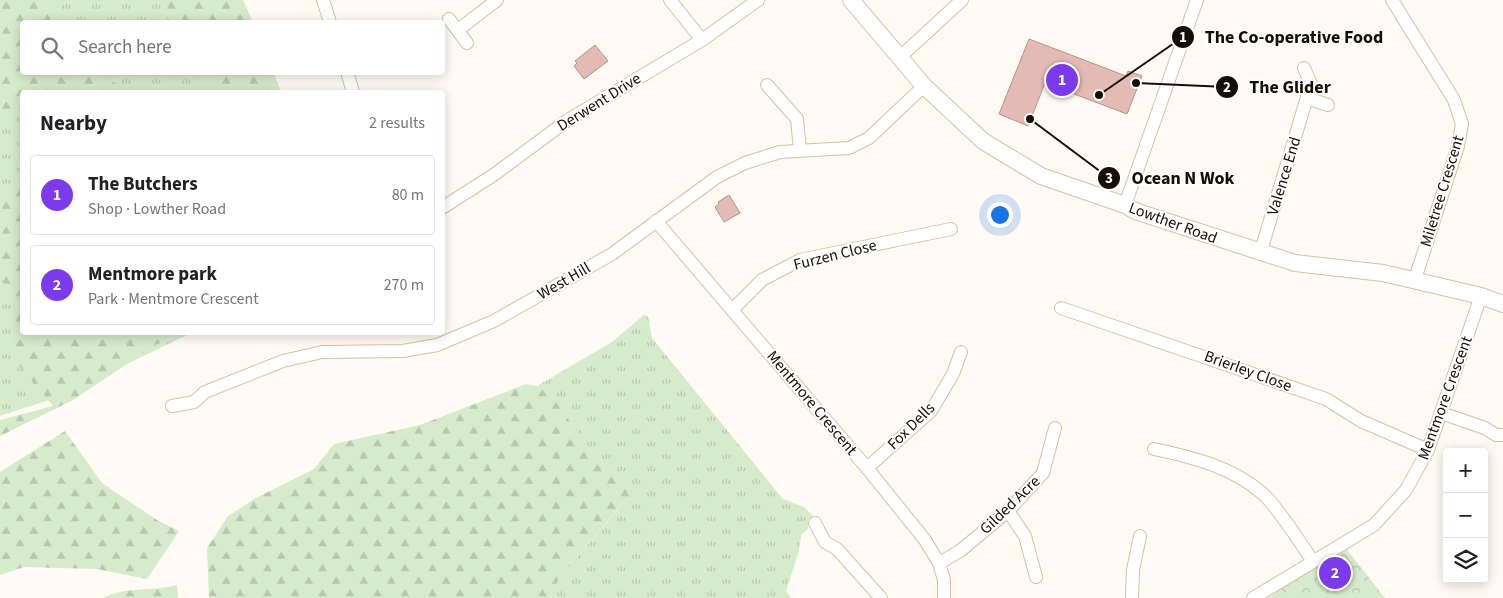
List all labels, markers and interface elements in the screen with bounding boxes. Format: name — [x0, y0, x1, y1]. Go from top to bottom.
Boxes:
search box — [20, 20, 445, 75]
callout: The Co-operative Food — [1170, 20, 1394, 53]
text: The Co-operative Food — [1205, 25, 1383, 50]
text: 1 — [1179, 27, 1187, 48]
icon: search — [38, 34, 66, 62]
text: Search here — [78, 34, 172, 61]
pin: 1 — [1046, 61, 1078, 99]
street label: Derwent Drive — [553, 67, 645, 137]
callout: The Glider — [1214, 71, 1341, 104]
text: The Glider — [1249, 75, 1332, 100]
text: 2 — [1223, 77, 1231, 98]
text: Nearby — [40, 108, 107, 138]
text: 2 results — [369, 112, 425, 134]
street label: Miletree Crescent — [1415, 132, 1470, 249]
street label: Valence End — [1262, 134, 1306, 218]
callout: Ocean N Wok — [1097, 162, 1244, 195]
text: Ocean N Wok — [1132, 166, 1235, 191]
text: 3 — [1105, 168, 1113, 189]
text: The Butchers — [88, 171, 198, 198]
text: 1 — [53, 184, 61, 206]
text: 80 m — [392, 184, 424, 206]
street label: Lowther Road — [1126, 197, 1220, 249]
text: Shop · Lowther Road — [88, 198, 226, 220]
your location — [987, 202, 1013, 228]
street label: Furzen Close — [791, 234, 879, 276]
street label: West Hill — [533, 257, 595, 305]
text: Mentmore park — [88, 261, 217, 288]
text: 2 — [53, 274, 61, 296]
text: 270 m — [384, 274, 424, 296]
text: Park · Mentmore Crescent — [88, 288, 259, 310]
street label: Mentmore Crescent — [1412, 332, 1478, 463]
street label: Brierley Close — [1201, 345, 1295, 397]
street label: Mentmore Crescent — [762, 346, 863, 460]
street label: Fox Dells — [882, 397, 940, 455]
map controls — [1443, 448, 1488, 583]
button: + — [1443, 448, 1488, 493]
street label: Gilded Acre — [975, 471, 1045, 539]
button: − — [1443, 493, 1488, 538]
button: layers — [1443, 538, 1488, 583]
pin: 2 — [1319, 554, 1351, 592]

